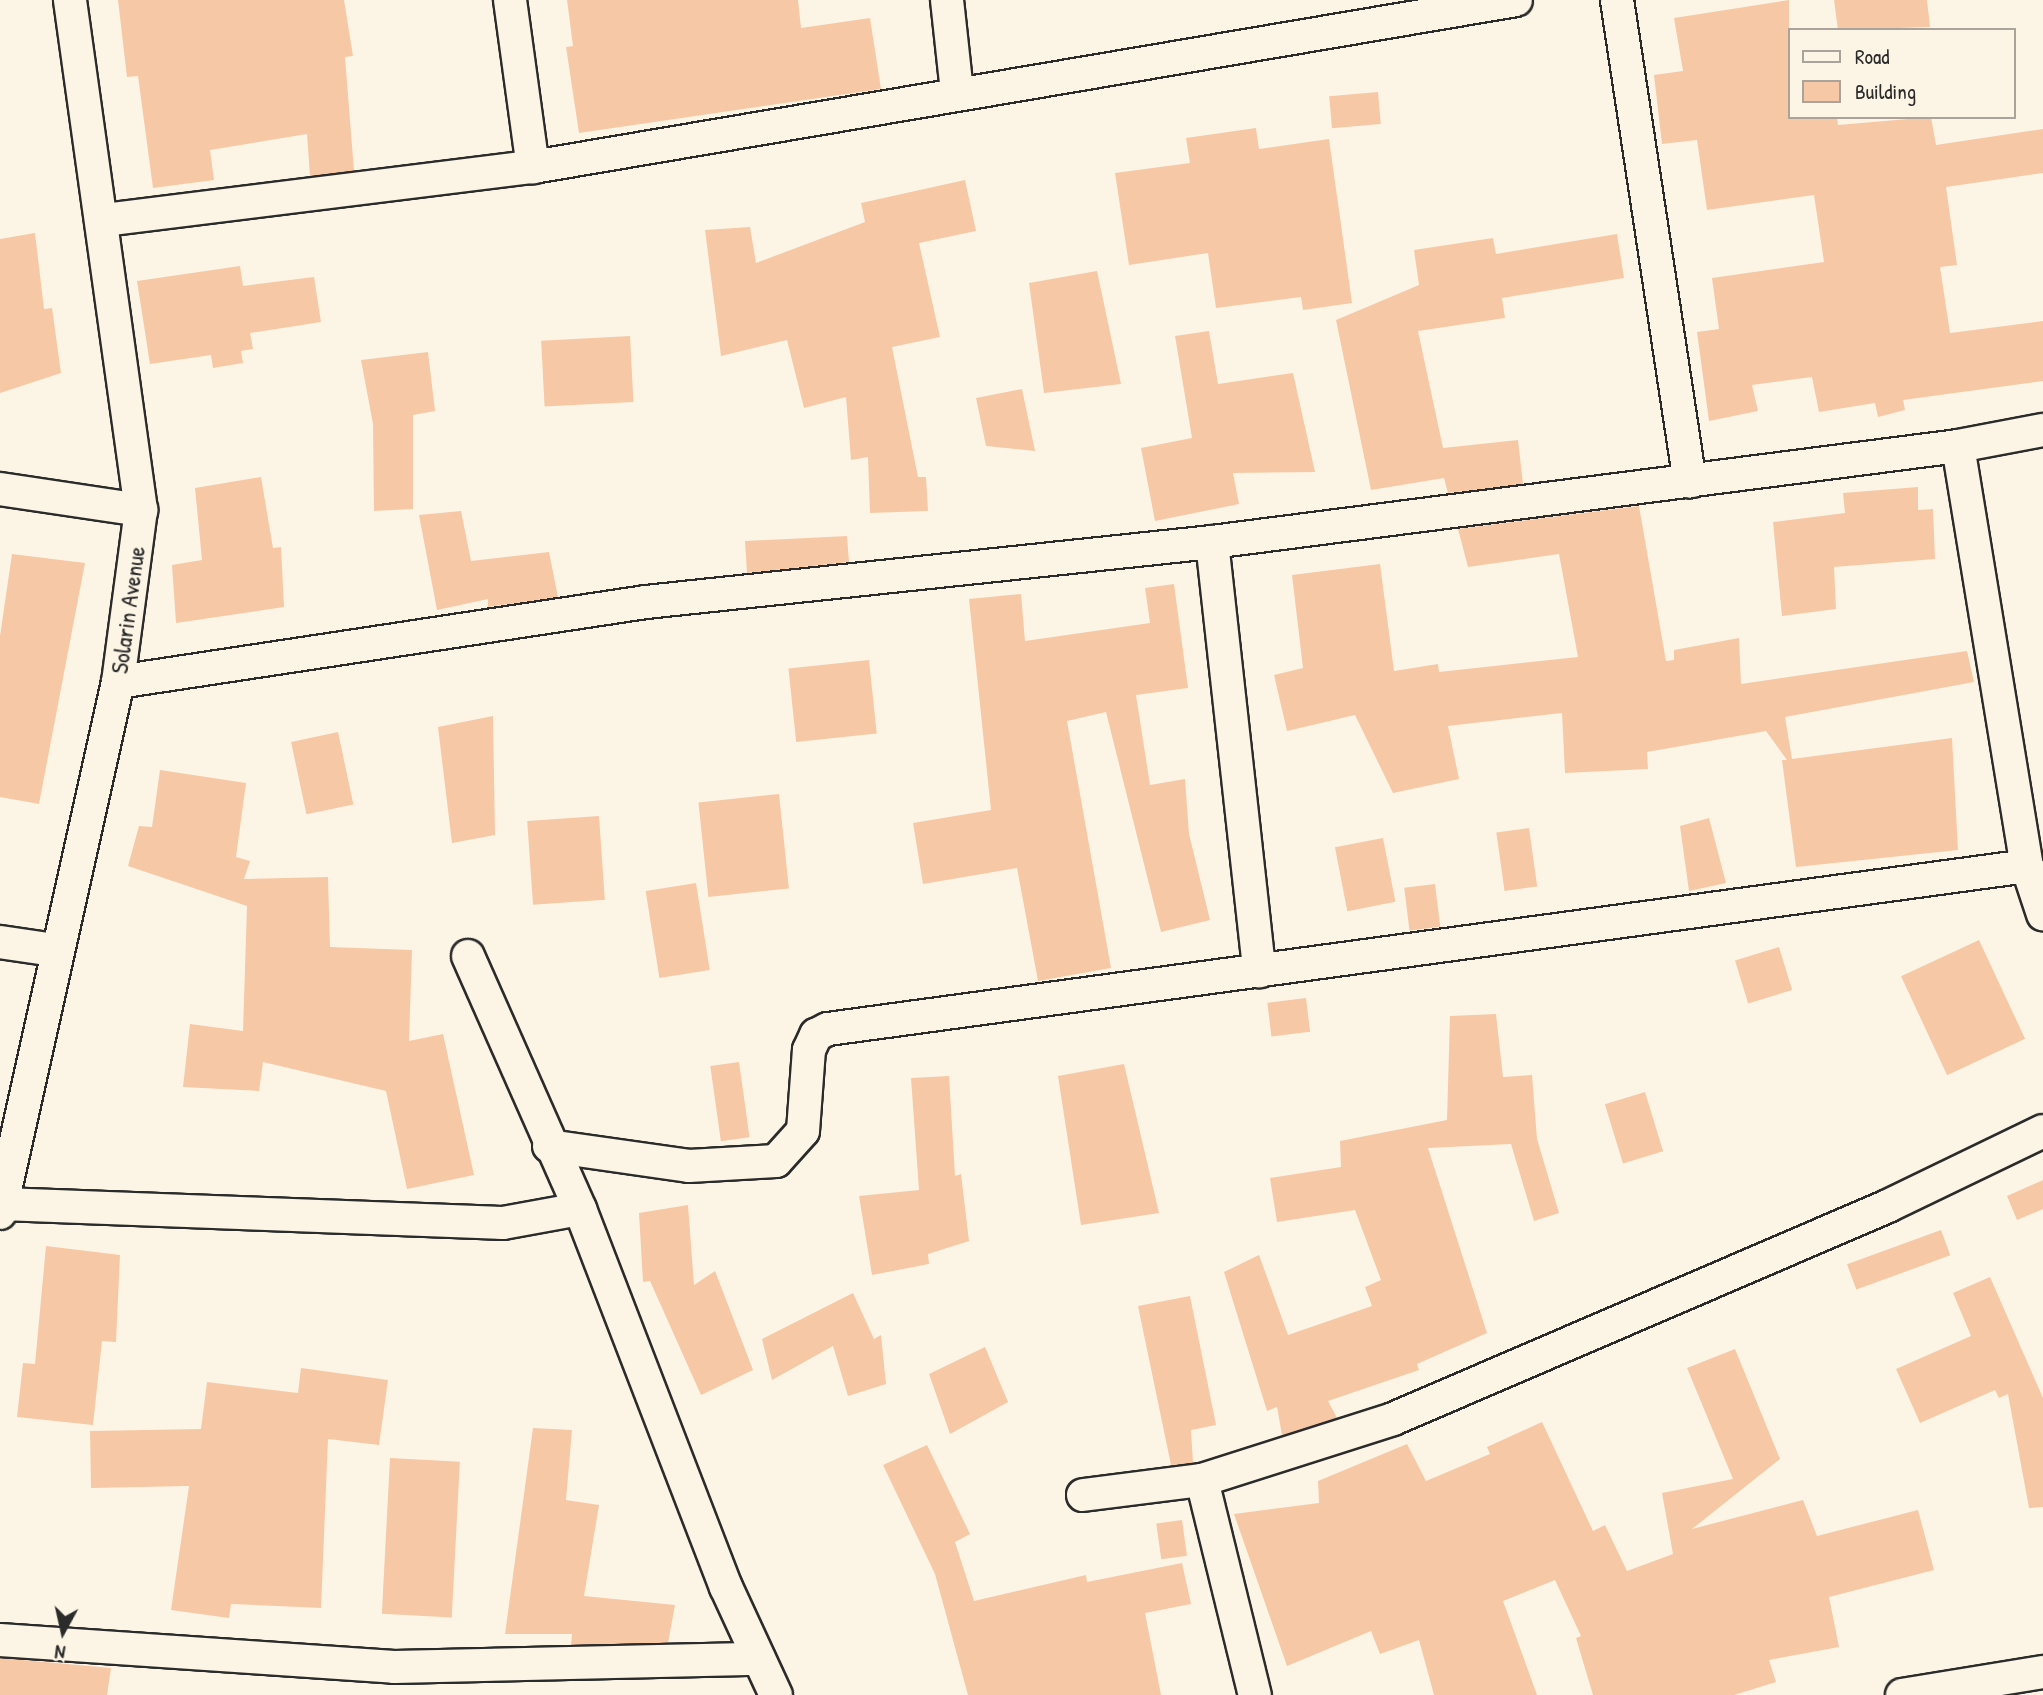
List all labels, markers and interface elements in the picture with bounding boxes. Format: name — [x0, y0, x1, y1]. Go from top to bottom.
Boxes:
legend — [1787, 28, 2015, 119]
text: Road — [1855, 42, 1889, 71]
text: Building — [1855, 77, 1916, 106]
street label: Solarin Avenue — [105, 544, 151, 676]
north arrow — [28, 1597, 98, 1667]
text: N — [53, 1639, 67, 1666]

